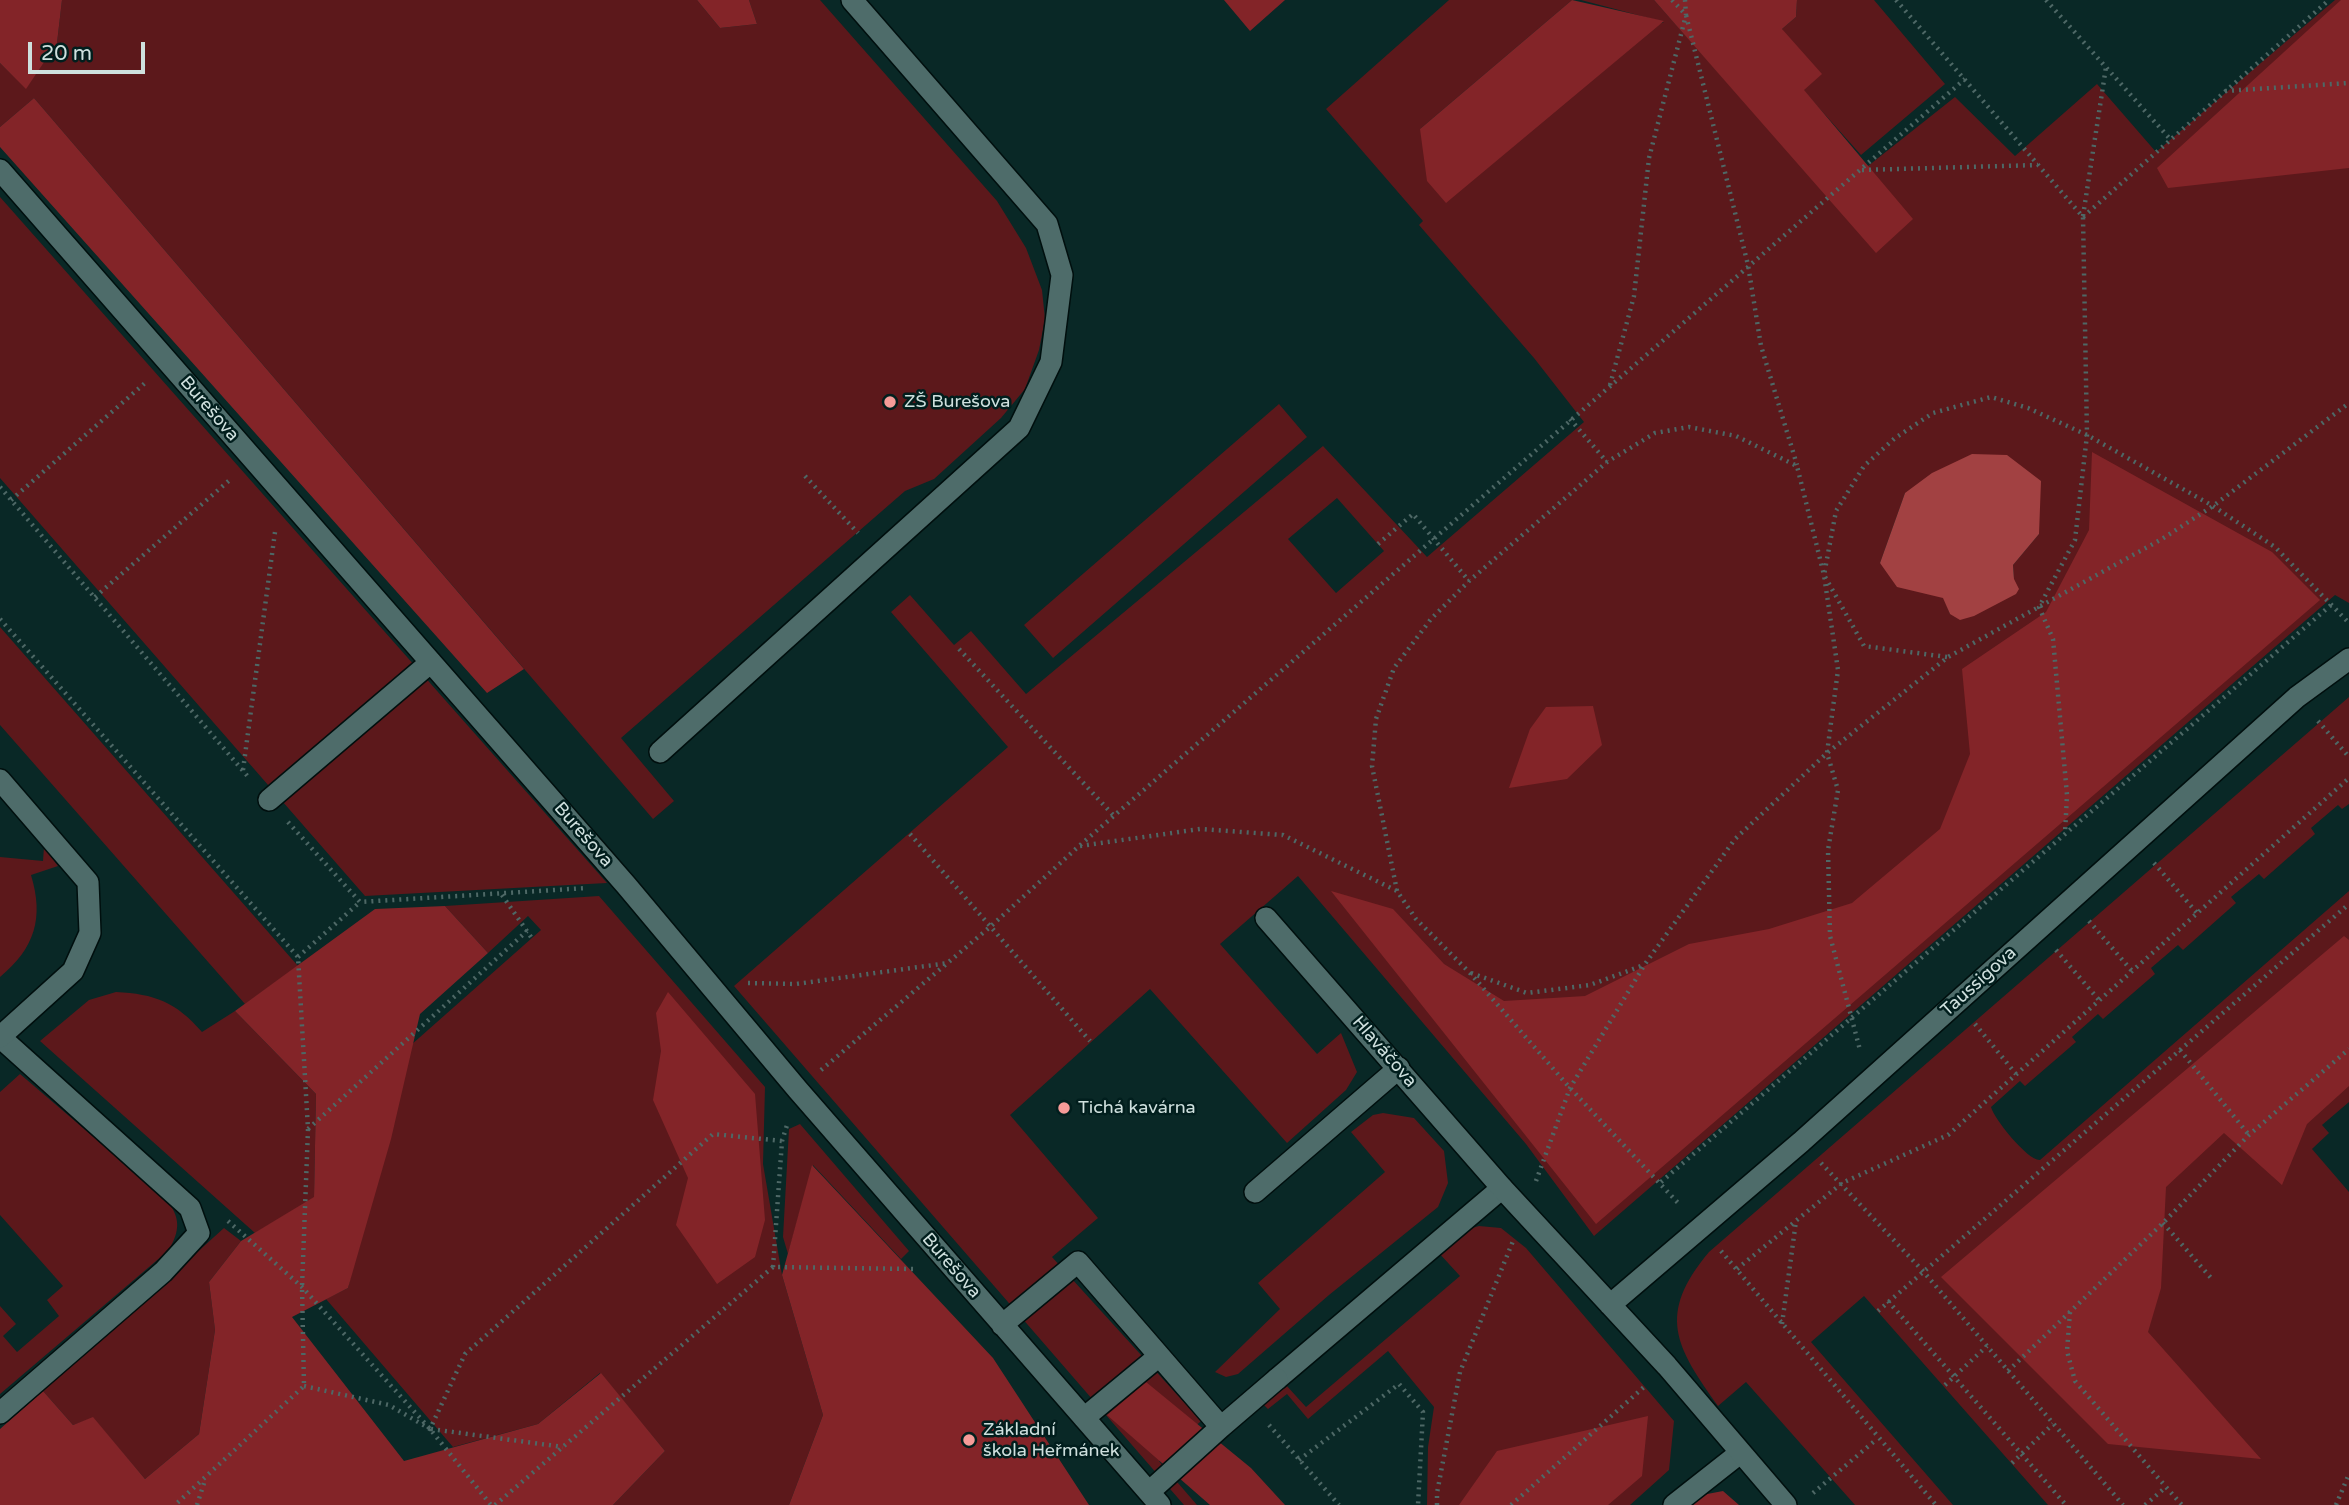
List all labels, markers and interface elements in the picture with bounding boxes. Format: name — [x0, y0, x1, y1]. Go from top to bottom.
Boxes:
scale bar — [32, 28, 149, 72]
text: 20 m — [41, 41, 92, 66]
street label: Burešova — [175, 372, 243, 446]
place label: ZŠ Burešova — [904, 391, 1010, 413]
marker: ZŠ Burešova — [882, 394, 898, 410]
street label: Burešova — [549, 798, 617, 872]
street label: Taussigova — [1937, 943, 2021, 1021]
street label: Hlaváčova — [1347, 1012, 1421, 1092]
place label: Tichá kavárna — [1078, 1097, 1196, 1119]
marker: Tichá kavárna — [1056, 1100, 1072, 1116]
street label: Burešova — [917, 1229, 985, 1303]
place label: Základní škola Heřmánek — [983, 1419, 1120, 1462]
marker: Základní škola Heřmánek — [961, 1432, 977, 1448]

